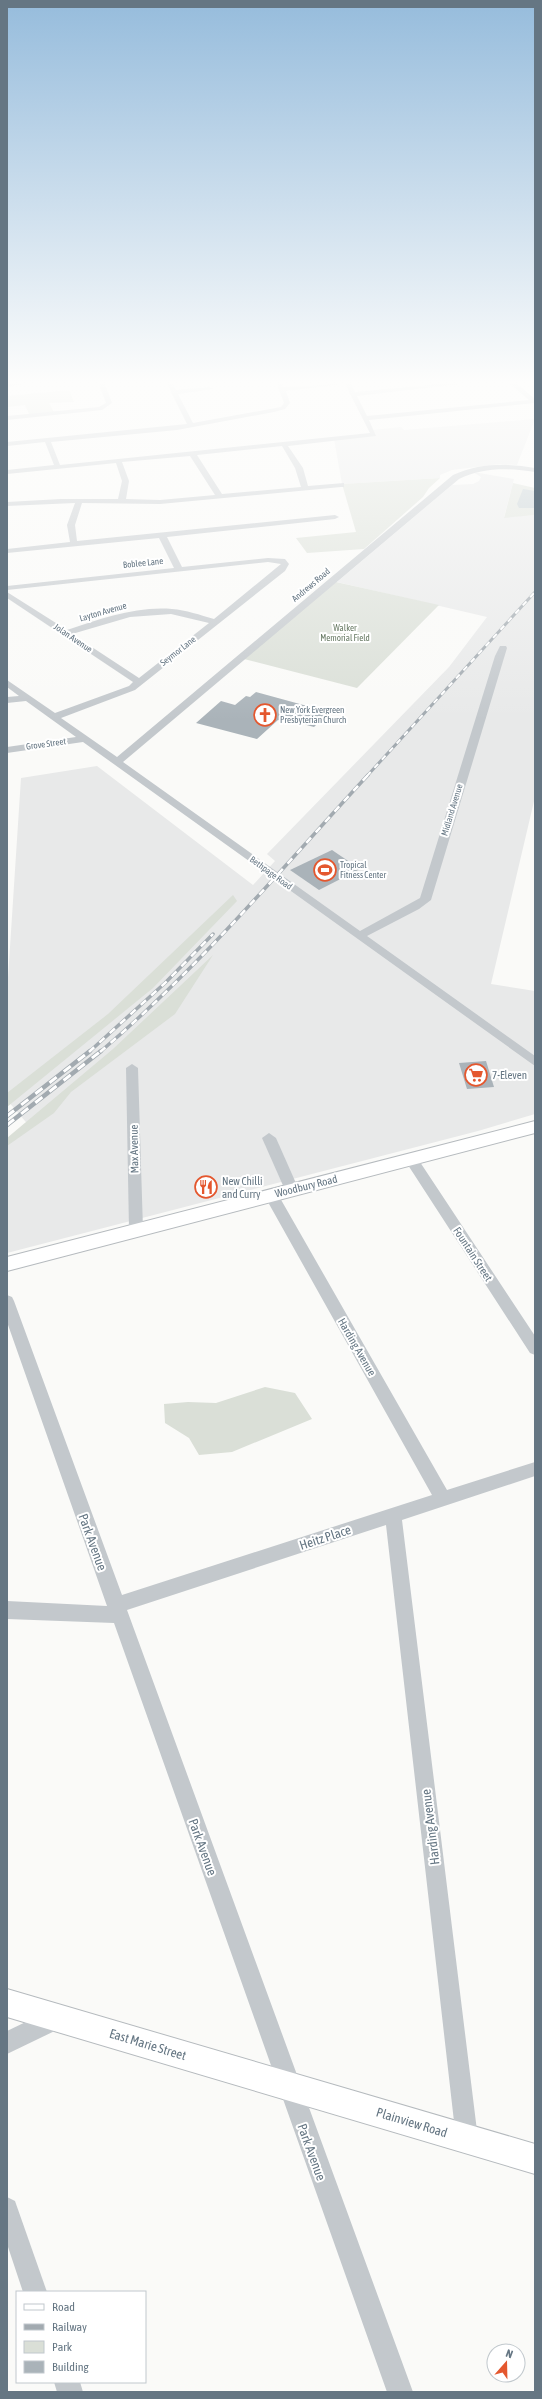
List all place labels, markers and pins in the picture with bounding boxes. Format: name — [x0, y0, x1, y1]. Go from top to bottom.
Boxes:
church icon: New York Evergreen Presbyterian Church — [252, 702, 278, 728]
place label: New York Evergreen Presbyterian Church — [280, 705, 346, 725]
sports icon: Tropical Fitness Center — [312, 857, 338, 883]
place label: Tropical Fitness Center — [340, 860, 386, 880]
supermarket icon: 7-Eleven — [463, 1062, 489, 1088]
place label: 7-Eleven — [492, 1069, 527, 1081]
restaurant icon: New Chilli and Curry — [193, 1174, 219, 1200]
place label: New Chilli and Curry — [222, 1175, 263, 1200]

